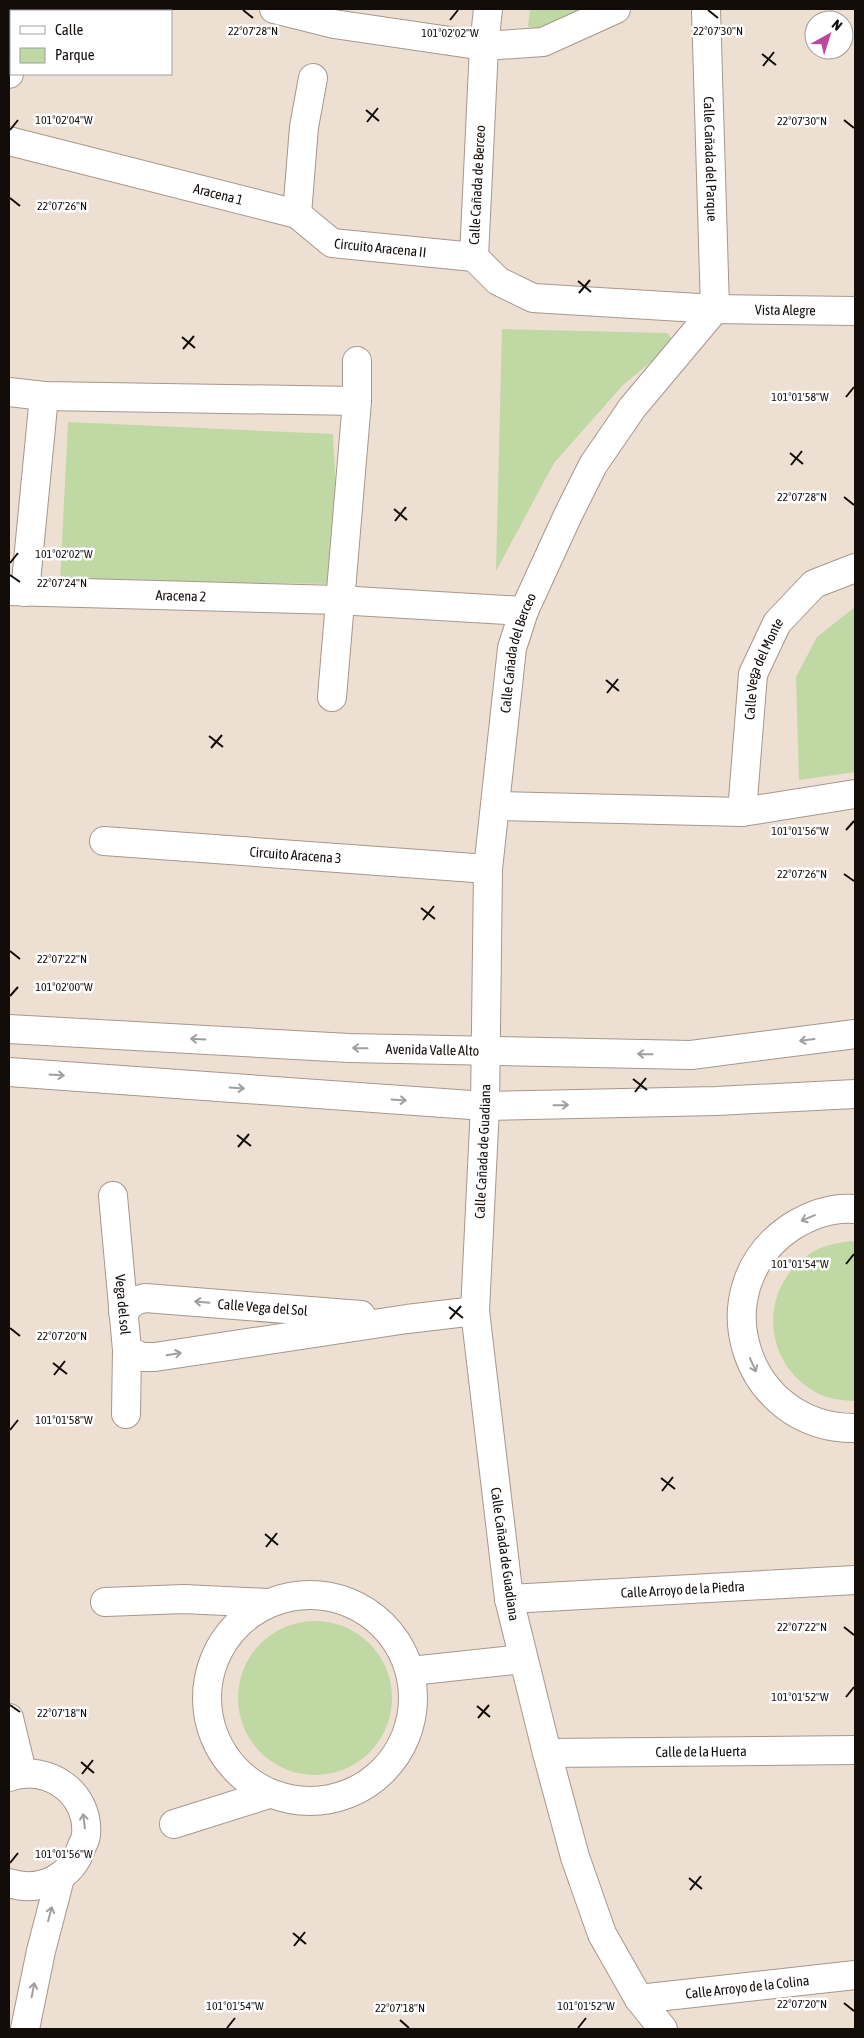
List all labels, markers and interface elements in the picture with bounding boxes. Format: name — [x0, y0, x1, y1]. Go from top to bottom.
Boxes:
legend — [10, 10, 172, 75]
north arrow — [804, 10, 854, 60]
text: N — [829, 16, 845, 34]
text: Calle — [55, 21, 84, 38]
text: 22°07'28"N — [228, 24, 278, 38]
text: 22°07'30"N — [693, 24, 743, 38]
text: 101°02'02"W — [421, 26, 479, 40]
text: Parque — [55, 46, 95, 63]
street label: Calle Cañada del Parque — [701, 96, 720, 222]
text: 101°02'04"W — [35, 113, 93, 127]
text: 22°07'30"N — [777, 114, 827, 128]
street label: Calle Cañada de Berceo — [466, 125, 488, 245]
street label: Aracena 1 — [192, 180, 245, 208]
text: 22°07'26"N — [37, 199, 87, 213]
street label: Circuito Aracena II — [333, 235, 427, 260]
street label: Vista Alegre — [755, 302, 816, 318]
text: 101°01'58"W — [771, 390, 829, 404]
text: 22°07'28"N — [777, 490, 827, 504]
text: 101°02'02"W — [35, 547, 93, 561]
text: 22°07'24"N — [37, 576, 87, 590]
street label: Aracena 2 — [155, 587, 206, 604]
street label: Calle Cañada del Berceo — [497, 590, 539, 714]
street label: Calle Vega del Monte — [741, 614, 786, 720]
text: 101°01'56"W — [771, 824, 829, 838]
street label: Circuito Aracena 3 — [249, 844, 342, 866]
text: 22°07'26"N — [777, 867, 827, 881]
text: 22°07'22"N — [37, 952, 87, 966]
text: 101°02'00"W — [35, 980, 93, 994]
one-way arrow — [190, 1035, 206, 1044]
one-way arrow — [799, 1035, 815, 1045]
street label: Avenida Valle Alto — [385, 1041, 479, 1059]
one-way arrow — [353, 1043, 369, 1053]
one-way arrow — [638, 1049, 654, 1058]
one-way arrow — [49, 1070, 65, 1080]
one-way arrow — [229, 1083, 245, 1093]
street label: Calle Cañada de Guadiana — [472, 1084, 493, 1219]
one-way arrow — [391, 1095, 407, 1105]
one-way arrow — [553, 1100, 569, 1109]
one-way arrow — [801, 1214, 816, 1223]
text: 101°01'54"W — [771, 1257, 829, 1271]
street label: Vega del sol — [112, 1274, 134, 1336]
street label: Calle Vega del Sol — [217, 1296, 309, 1319]
one-way arrow — [194, 1298, 210, 1307]
text: 22°07'20"N — [37, 1329, 87, 1343]
one-way arrow — [166, 1349, 182, 1359]
one-way arrow — [749, 1357, 758, 1372]
text: 101°01'58"W — [35, 1413, 93, 1427]
street label: Calle Cañada de Guadiana — [488, 1486, 522, 1622]
street label: Calle Arroyo de la Piedra — [620, 1578, 745, 1601]
text: 22°07'22"N — [777, 1620, 827, 1634]
text: 101°01'52"W — [771, 1690, 829, 1704]
text: 22°07'18"N — [37, 1706, 87, 1720]
street label: Calle de la Huerta — [655, 1743, 747, 1760]
one-way arrow — [79, 1814, 89, 1830]
text: 101°01'56"W — [35, 1847, 93, 1861]
one-way arrow — [46, 1907, 56, 1923]
street label: Calle Arroyo de la Colina — [685, 1972, 810, 2002]
one-way arrow — [29, 1982, 38, 1998]
text: 22°07'20"N — [777, 1997, 827, 2011]
text: 101°01'54"W — [206, 1999, 264, 2013]
text: 101°01'52"W — [557, 1999, 615, 2013]
text: 22°07'18"N — [375, 2001, 425, 2015]

